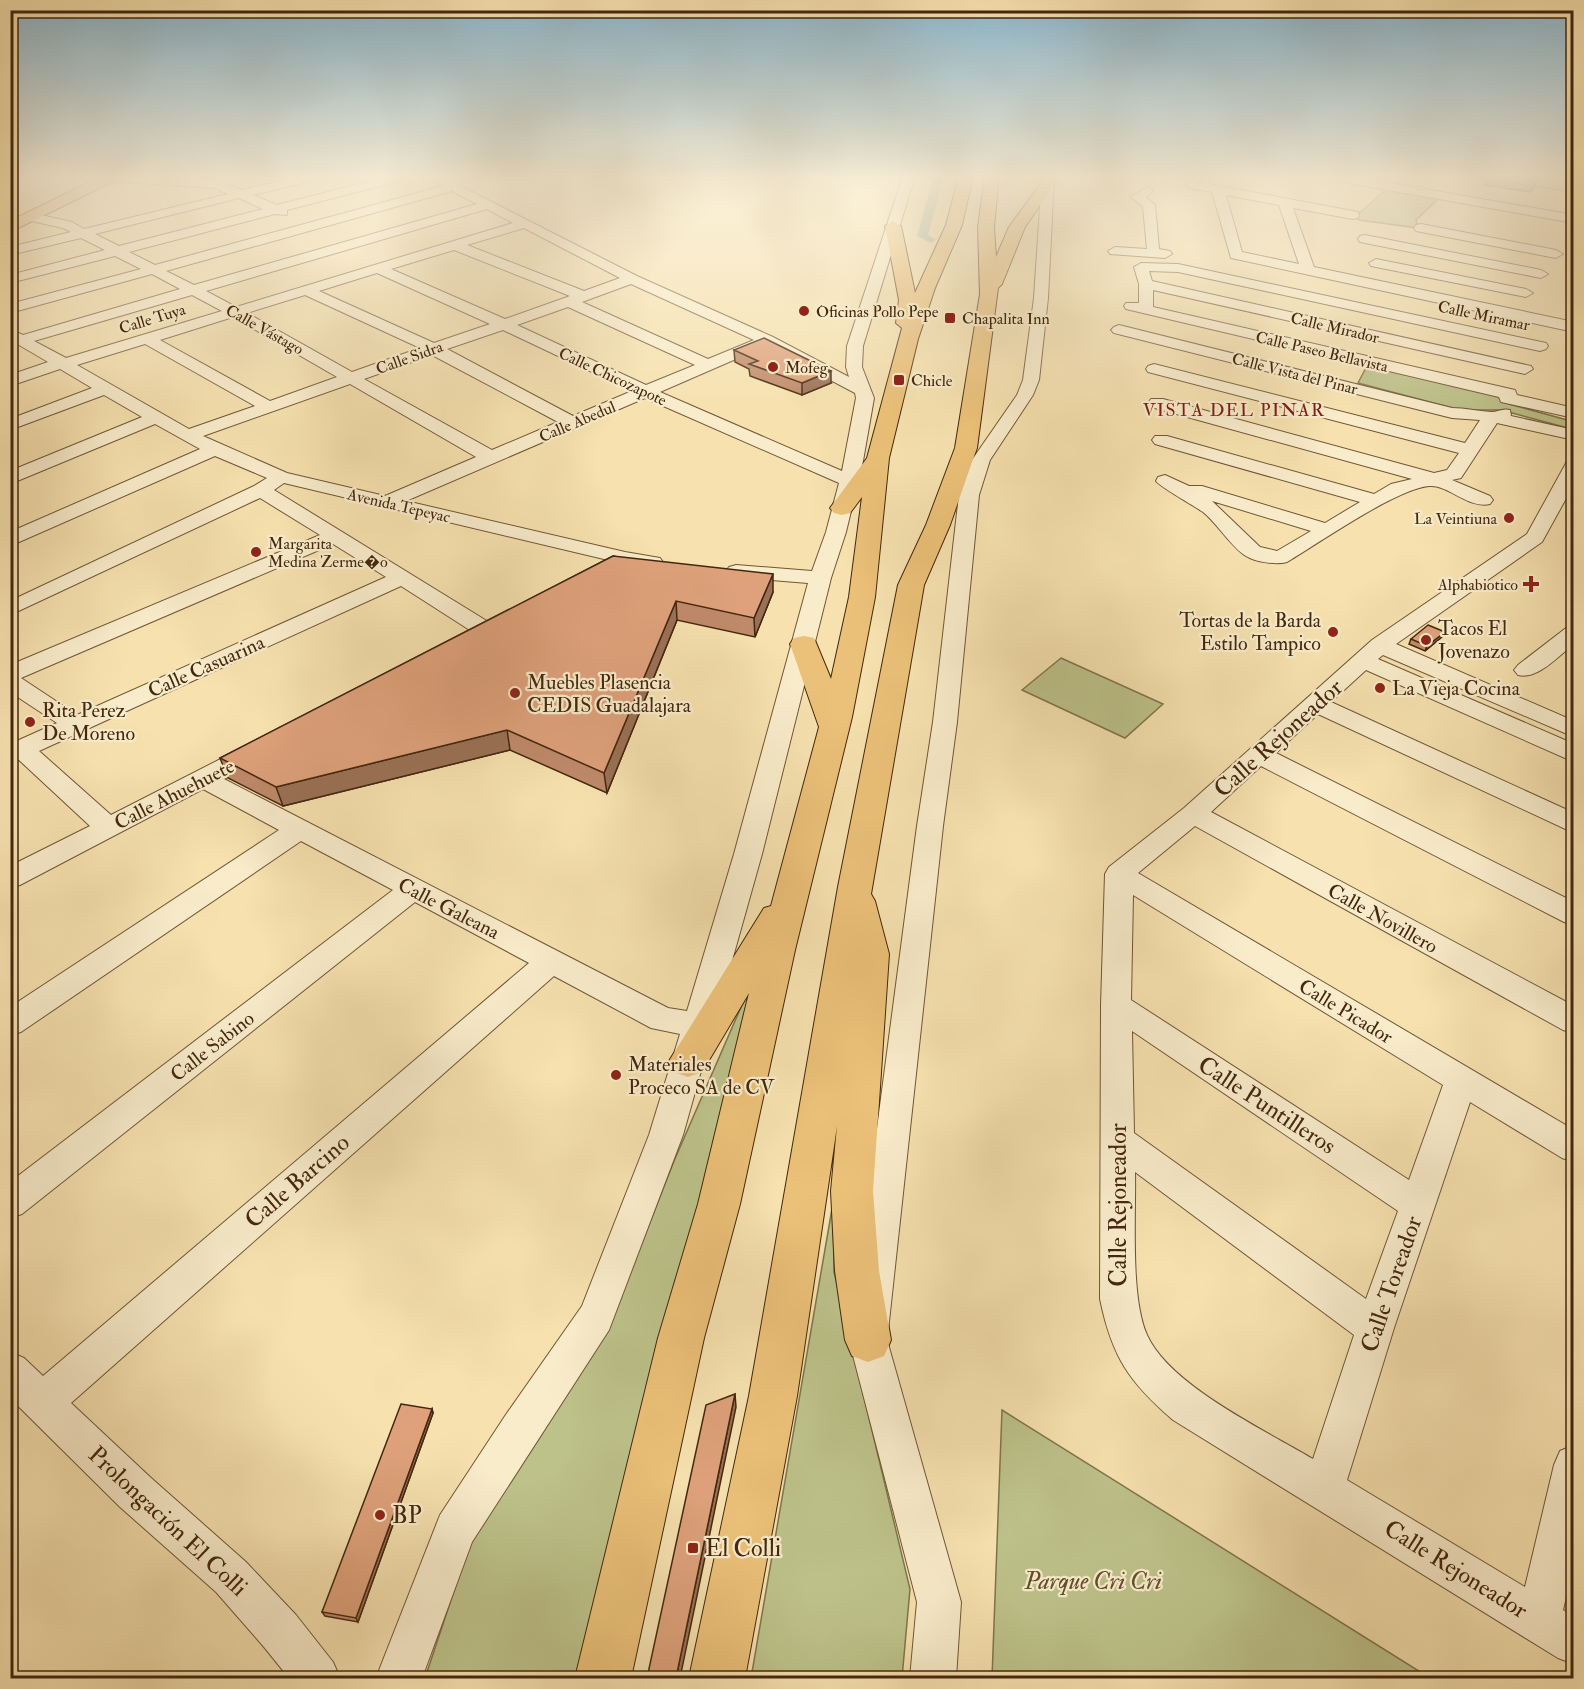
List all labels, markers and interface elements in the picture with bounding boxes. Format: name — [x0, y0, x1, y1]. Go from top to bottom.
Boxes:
street label: Calle Miramar — [1436, 296, 1532, 336]
street label: Calle Tuya — [117, 299, 188, 339]
street label: Calle Vástago — [222, 300, 307, 360]
place label: Oficinas Pollo Pepe — [816, 302, 939, 323]
marker: Oficinas Pollo Pepe — [797, 304, 811, 318]
street label: Calle Mirador — [1289, 308, 1381, 348]
place label: Chapalita Inn — [962, 309, 1050, 330]
marker: Chapalita Inn — [943, 311, 957, 325]
street label: Calle Paseo Bellavista — [1254, 327, 1390, 377]
street label: Calle Sidra — [373, 336, 446, 379]
street label: Calle Chicozapote — [555, 343, 670, 412]
street label: Calle Vista del Pinar — [1230, 349, 1360, 399]
place label: Mofeg — [785, 358, 829, 378]
marker: Mofeg — [766, 360, 780, 374]
place label: Chicle — [911, 371, 953, 391]
marker: Chicle — [892, 373, 906, 387]
street label: Calle Abedul — [536, 397, 619, 447]
district label: VISTA DEL PINAR — [1143, 399, 1325, 422]
street label: Avenida Tepeyac — [344, 484, 453, 529]
place label: La Veintiuna — [1414, 509, 1497, 529]
marker: La Veintiuna — [1502, 511, 1516, 525]
place label: Margarita Medina Zerme�o — [268, 534, 388, 572]
marker: Margarita Medina Zerme�o — [249, 545, 263, 559]
place label: Alphabiotico — [1437, 575, 1518, 596]
marker: Alphabiotico — [1522, 575, 1540, 593]
place label: Tortas de la Barda Estilo Tampico — [1179, 608, 1322, 657]
place label: Tacos El Jovenazo — [1437, 616, 1510, 664]
marker: Tortas de la Barda Estilo Tampico — [1326, 625, 1340, 639]
street label: Calle Casuarina — [144, 629, 269, 703]
marker: Tacos El Jovenazo — [1419, 633, 1433, 647]
place label: Muebles Plasencia CEDIS Guadalajara — [527, 670, 692, 718]
street label: Calle Rejoneador — [1207, 672, 1349, 805]
place label: La Vieja Cocina — [1392, 676, 1521, 701]
marker: La Vieja Cocina — [1373, 681, 1387, 695]
marker: Muebles Plasencia CEDIS Guadalajara — [508, 686, 522, 700]
place label: Rita Perez De Moreno — [42, 698, 135, 746]
marker: Rita Perez De Moreno — [23, 715, 37, 729]
street label: Calle Ahuehuete — [110, 754, 238, 835]
street label: Calle Galeana — [394, 872, 504, 945]
street label: Calle Novillero — [1323, 878, 1442, 959]
street label: Calle Picador — [1294, 974, 1398, 1050]
street label: Calle Sabino — [165, 1006, 259, 1087]
street label: Calle Puntilleros — [1192, 1049, 1342, 1162]
place label: Materiales Proceco SA de CV — [628, 1052, 775, 1100]
marker: Materiales Proceco SA de CV — [609, 1068, 623, 1082]
street label: Calle Rejoneador — [1103, 1123, 1134, 1287]
street label: Calle Barcino — [238, 1127, 356, 1235]
street label: Calle Toreador — [1354, 1212, 1429, 1356]
street label: Prolongación El Colli — [81, 1439, 254, 1603]
place label: BP — [392, 1500, 422, 1531]
marker: BP — [373, 1508, 387, 1522]
street label: Calle Rejoneador — [1378, 1513, 1533, 1626]
place label: El Colli — [705, 1533, 781, 1564]
marker: El Colli — [686, 1541, 700, 1555]
park label: Parque Cri Cri — [1023, 1566, 1162, 1597]

